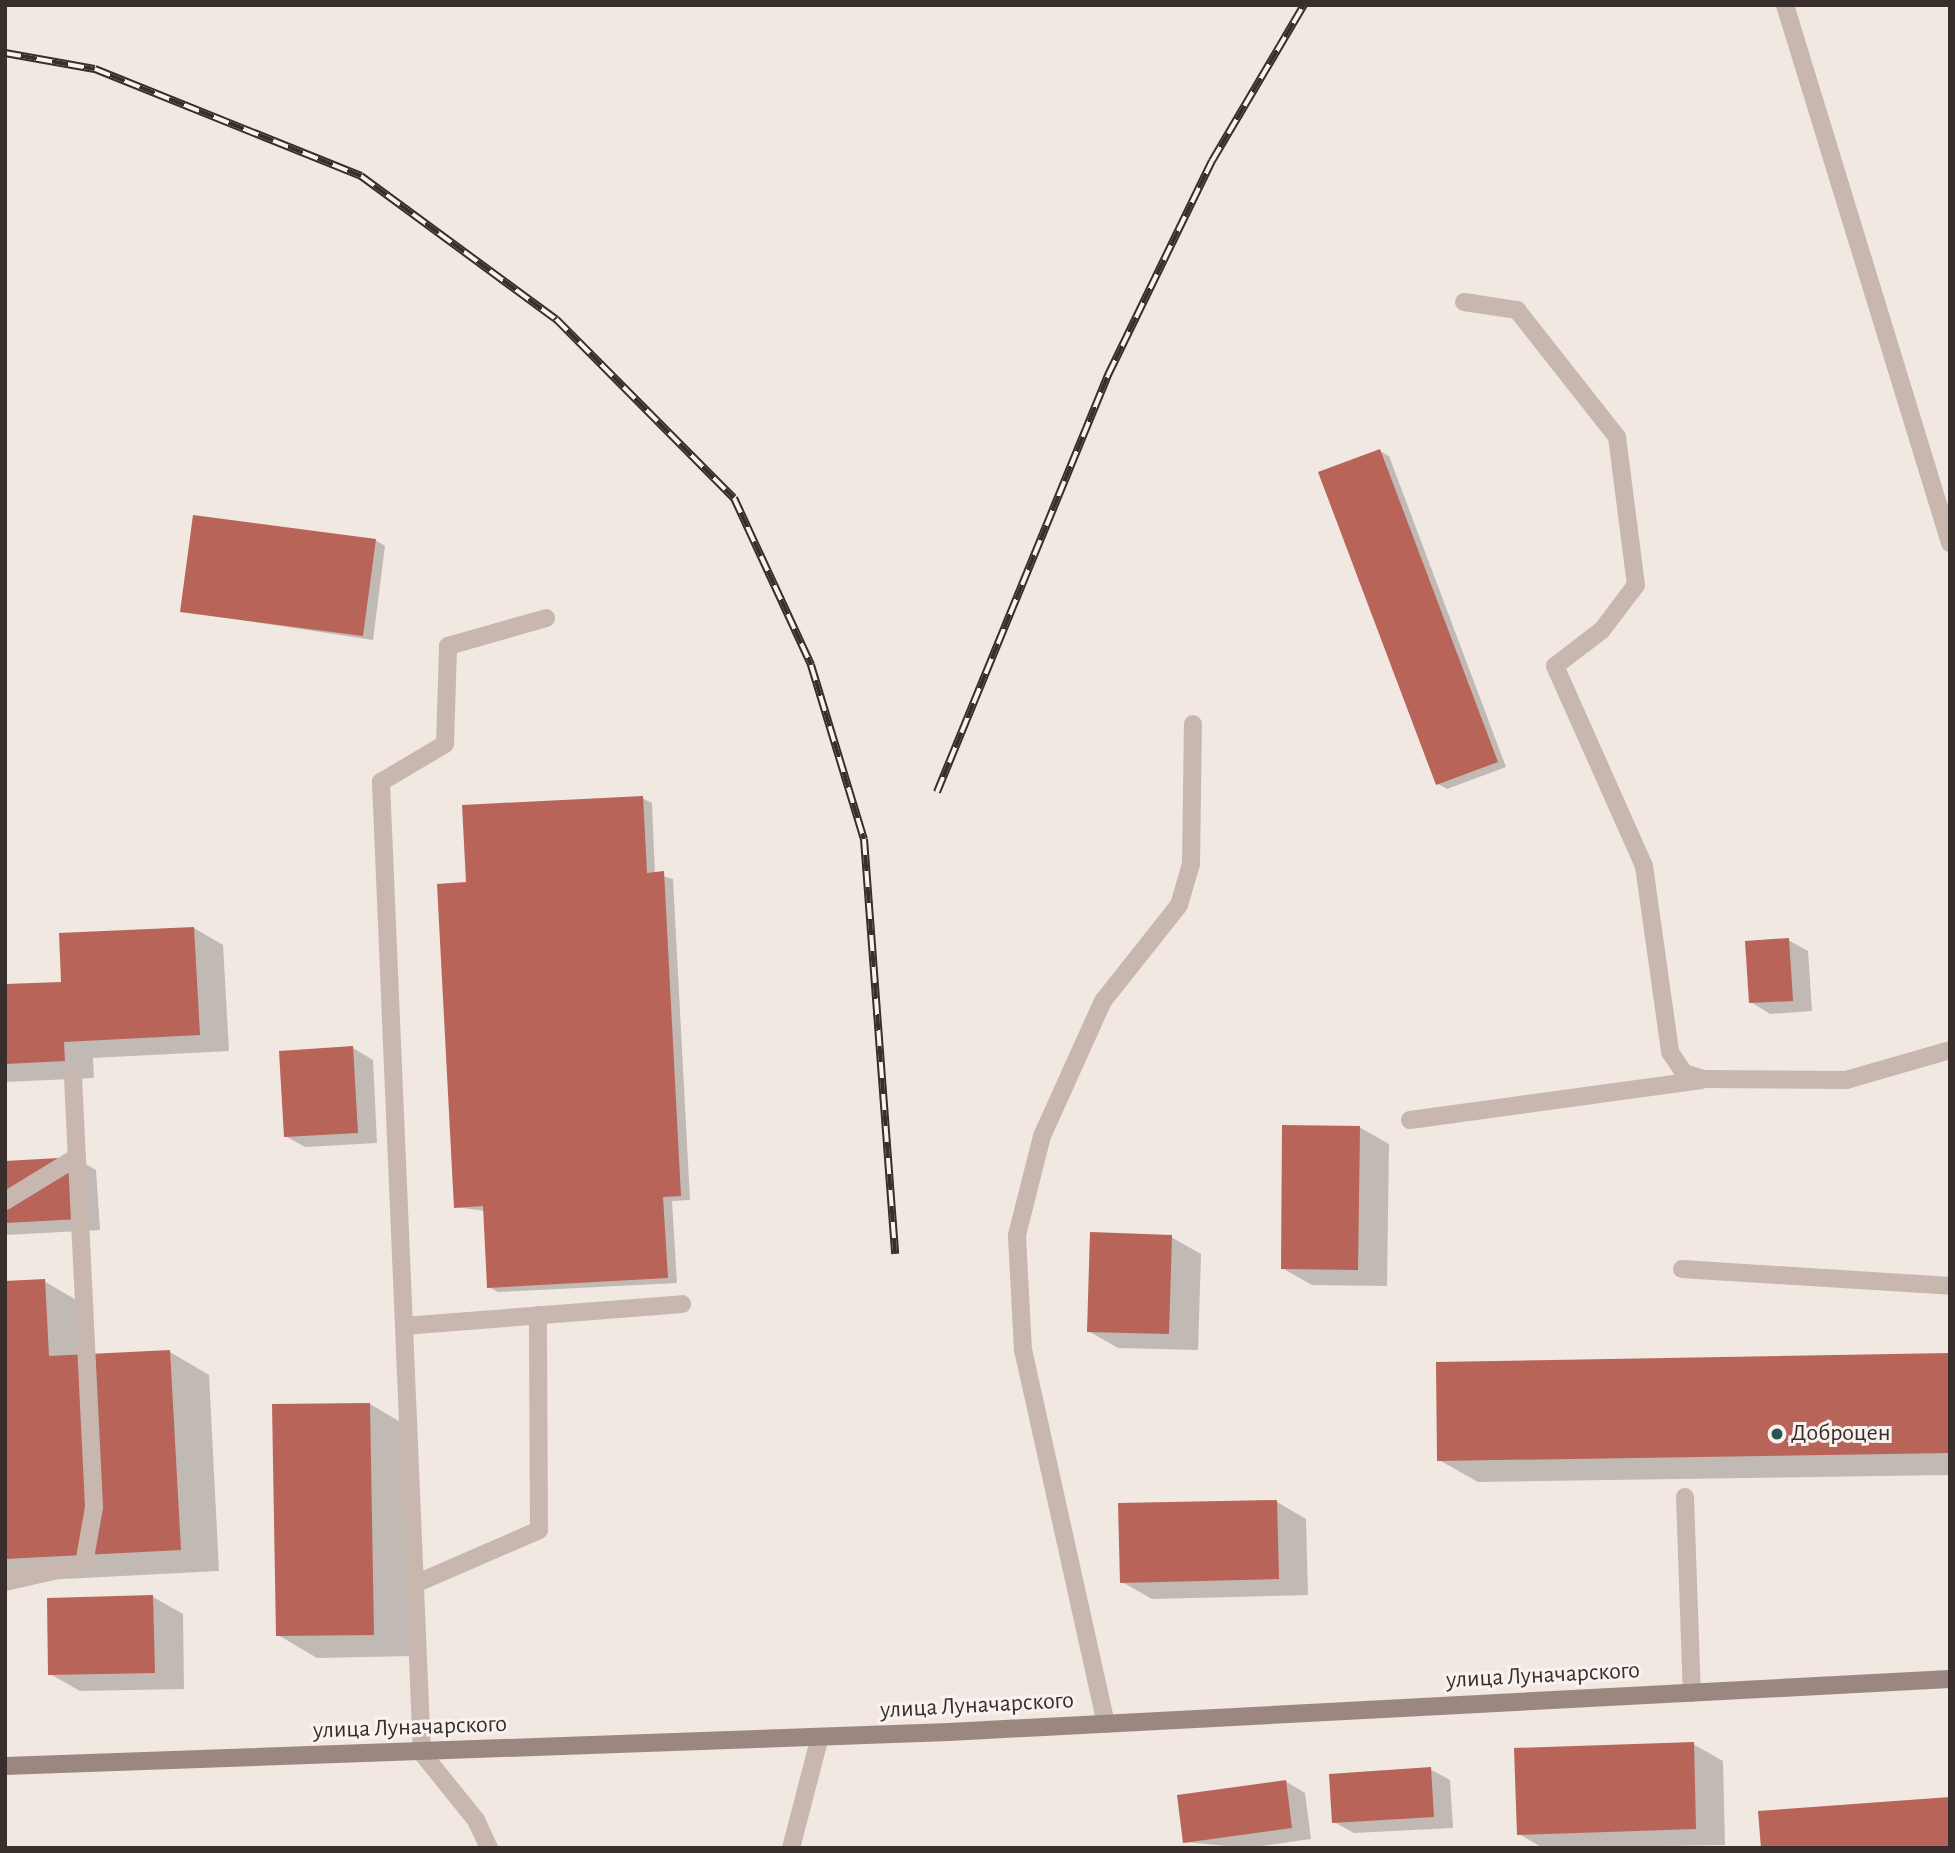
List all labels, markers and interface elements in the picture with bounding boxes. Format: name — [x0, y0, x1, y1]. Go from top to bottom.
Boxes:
place label: Доброцен — [1791, 1420, 1891, 1448]
marker: Доброцен — [1769, 1426, 1785, 1442]
street label: улица Луначарского — [1445, 1657, 1641, 1695]
street label: улица Луначарского — [879, 1687, 1075, 1725]
street label: улица Луначарского — [313, 1710, 507, 1746]

